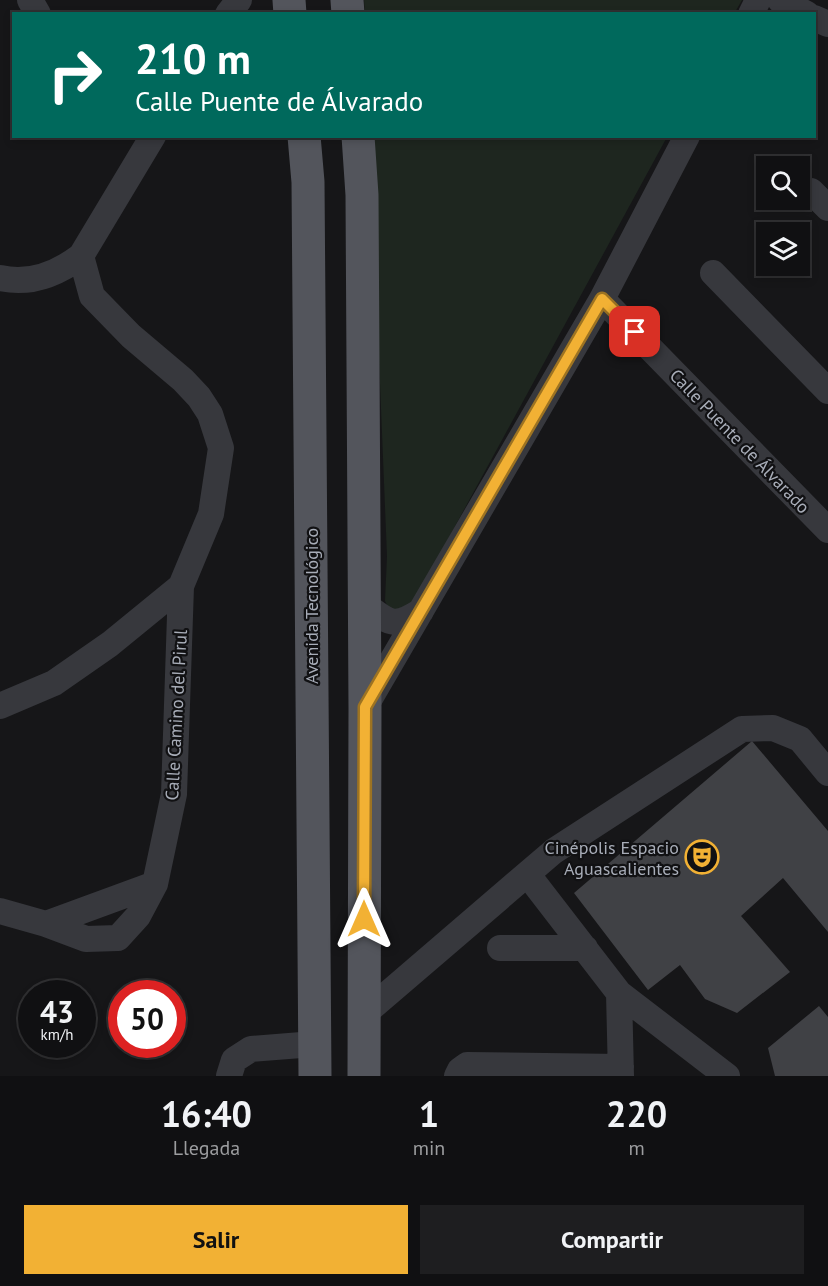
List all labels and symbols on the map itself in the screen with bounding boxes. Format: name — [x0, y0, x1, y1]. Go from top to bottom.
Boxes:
pin — [609, 306, 660, 357]
street label: Calle Puente de Álvarado — [665, 364, 815, 518]
street label: Avenida Tecnológico — [300, 528, 323, 684]
street label: Calle Camino del Pirul — [160, 628, 192, 801]
place label: Cinépolis Espacio Aguascalientes — [545, 836, 679, 880]
theatre icon: Cinépolis Espacio Aguascalientes — [684, 839, 720, 875]
position arrow — [332, 887, 396, 951]
speed limit sign: 50 — [108, 980, 186, 1058]

